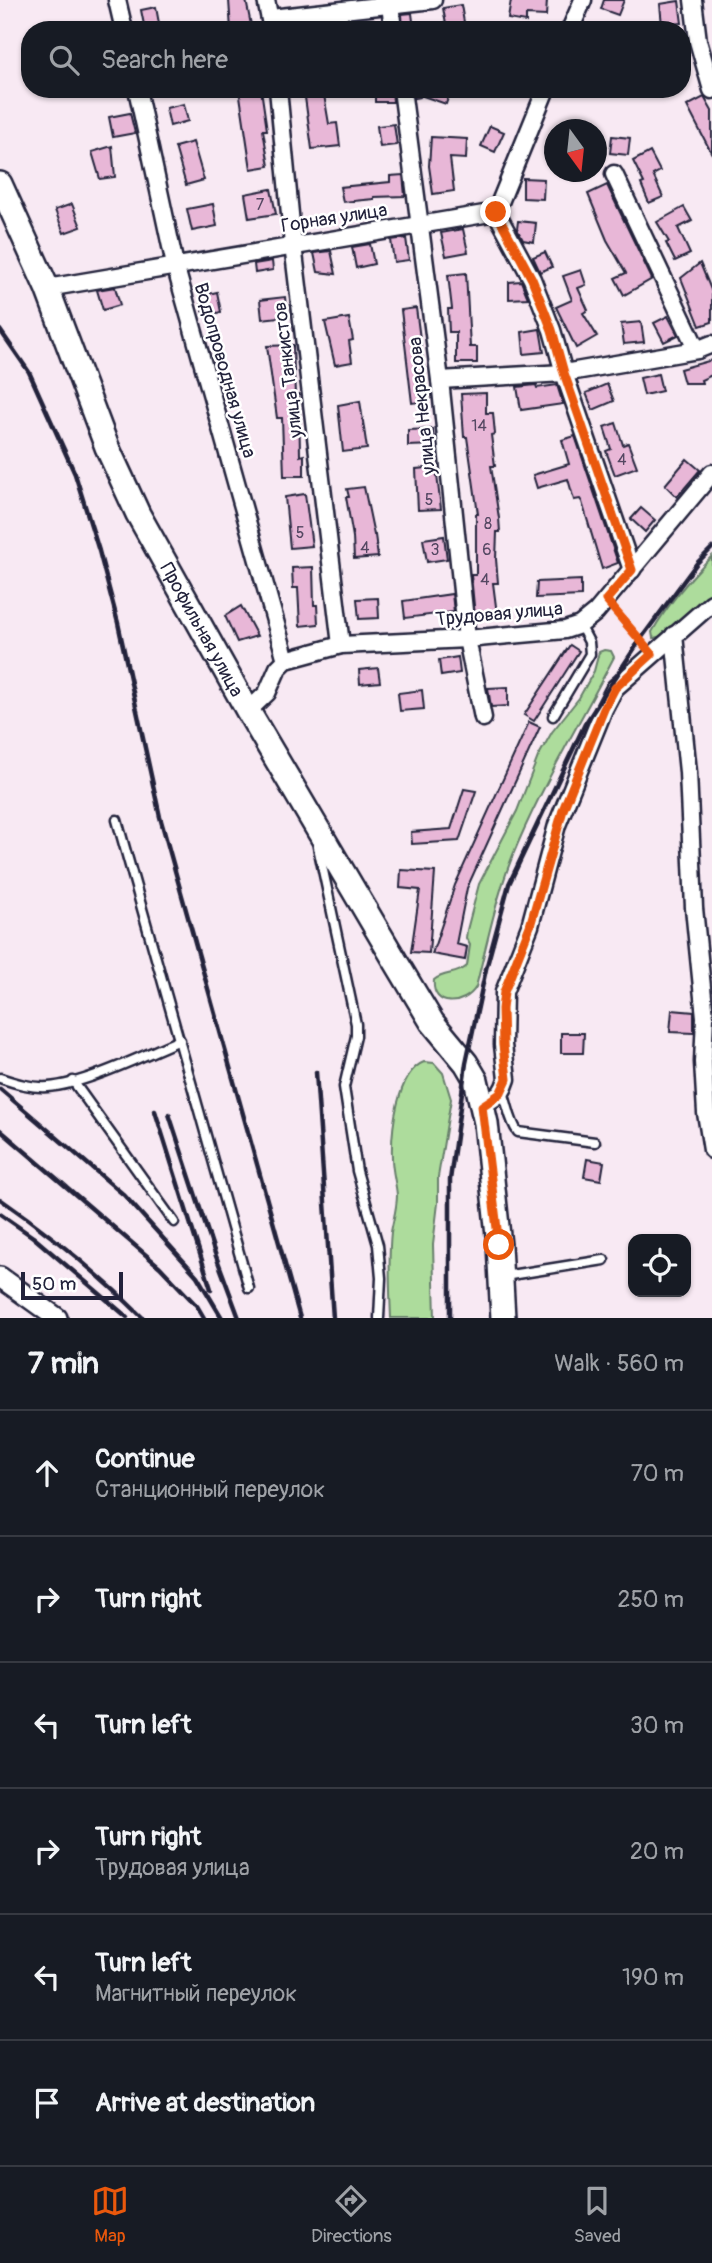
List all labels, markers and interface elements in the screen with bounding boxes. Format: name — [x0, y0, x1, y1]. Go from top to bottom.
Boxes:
search box — [21, 21, 691, 98]
icon: search — [45, 41, 83, 79]
text: Search here — [101, 44, 228, 76]
north arrow — [544, 119, 607, 182]
house number: 7 — [256, 195, 265, 215]
route end — [480, 196, 511, 227]
street label: Горная улица — [279, 198, 389, 238]
street label: Водопроводная улица — [189, 280, 262, 461]
street label: улица Танкистов — [268, 300, 308, 440]
street label: улица Некрасова — [403, 336, 441, 477]
house number: 14 — [471, 416, 487, 436]
house number: 4 — [617, 450, 627, 470]
house number: 5 — [425, 490, 433, 510]
house number: 8 — [484, 514, 492, 534]
house number: 5 — [296, 523, 304, 543]
house number: 4 — [360, 538, 370, 558]
house number: 3 — [431, 540, 440, 560]
house number: 6 — [482, 540, 492, 560]
street label: Профильная улица — [154, 559, 249, 701]
house number: 4 — [480, 570, 490, 590]
street label: Трудовая улица — [434, 596, 564, 632]
route start — [483, 1229, 514, 1260]
map controls — [628, 1234, 691, 1297]
button: locate — [628, 1234, 691, 1297]
scale bar — [21, 1269, 122, 1301]
text: 50 m — [32, 1272, 76, 1296]
text: 7 min — [28, 1345, 99, 1382]
text: Walk · 560 m — [554, 1349, 684, 1378]
text: Continue — [95, 1443, 195, 1475]
icon: ahead — [28, 1454, 66, 1492]
text: 70 m — [631, 1459, 684, 1488]
text: Станционный переулок — [95, 1475, 325, 1504]
icon: right — [28, 1580, 66, 1618]
text: Turn right — [95, 1583, 201, 1615]
text: 250 m — [618, 1585, 684, 1614]
icon: left — [28, 1706, 66, 1744]
text: Turn left — [95, 1709, 191, 1741]
text: 30 m — [630, 1711, 684, 1740]
text: Turn right — [95, 1821, 201, 1853]
icon: right — [28, 1832, 66, 1870]
text: 20 m — [630, 1837, 684, 1866]
text: Трудовая улица — [95, 1853, 250, 1882]
text: Turn left — [95, 1947, 191, 1979]
icon: left — [28, 1958, 66, 1996]
text: 190 m — [622, 1963, 684, 1992]
text: Магнитный переулок — [95, 1979, 297, 2008]
icon: arrive — [28, 2084, 66, 2122]
text: Arrive at destination — [95, 2087, 315, 2119]
tab: Map — [91, 2182, 129, 2248]
tab: Directions — [311, 2182, 392, 2248]
tab: Saved — [574, 2182, 621, 2248]

